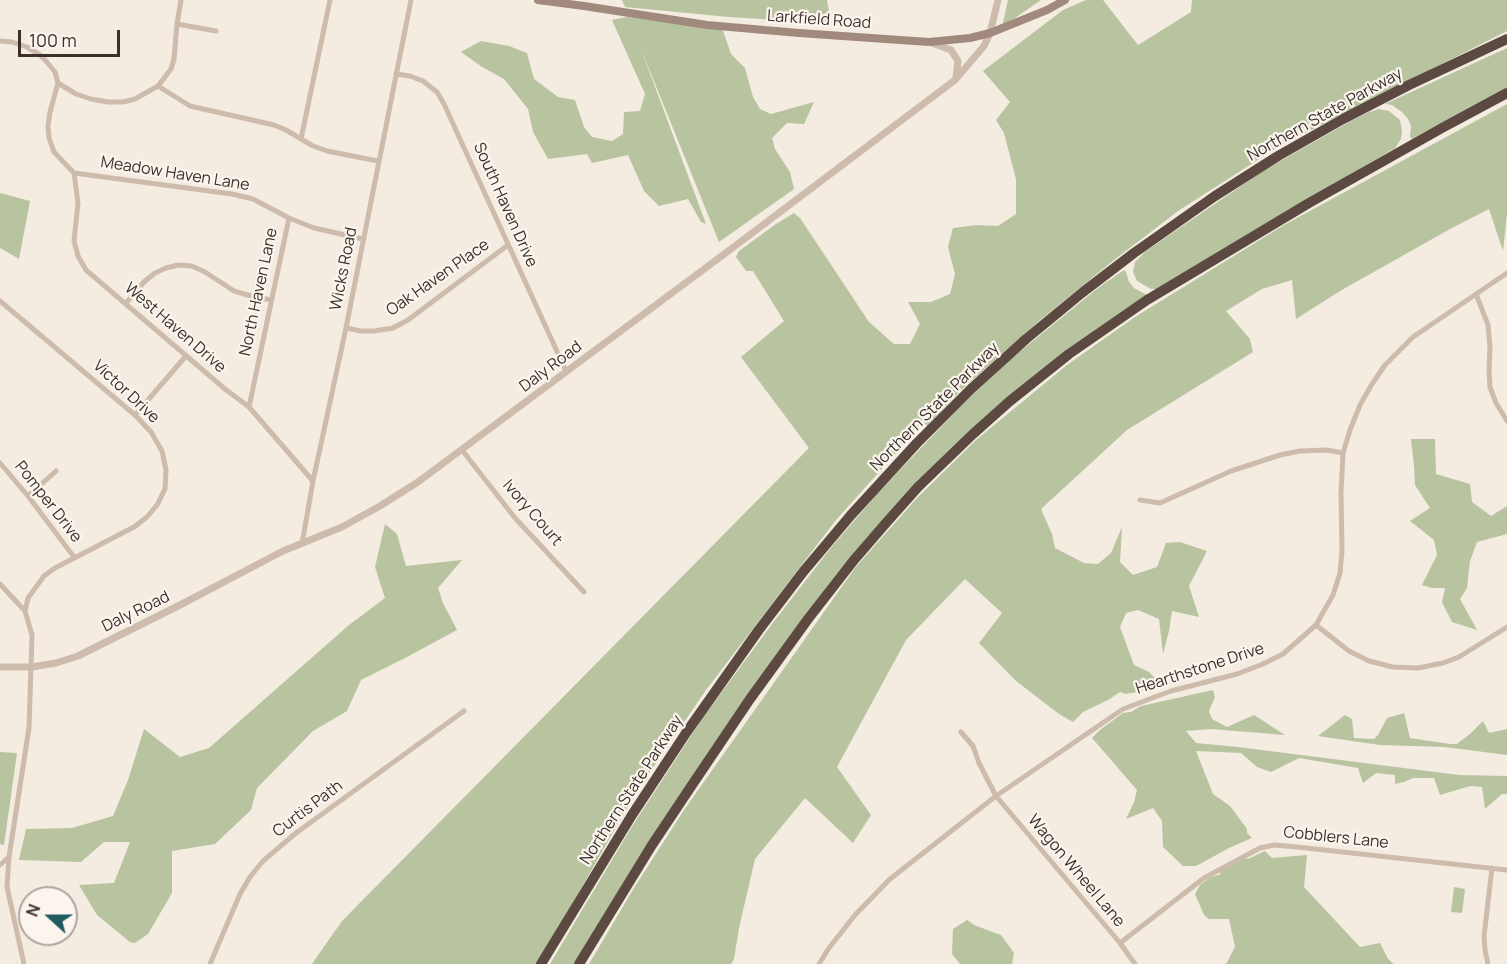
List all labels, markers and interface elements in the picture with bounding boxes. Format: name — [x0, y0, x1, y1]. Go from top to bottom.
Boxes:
street label: Larkfield Road — [766, 7, 872, 33]
scale bar — [21, 18, 123, 56]
text: 100 m — [29, 28, 77, 52]
street label: Northern State Parkway — [1244, 64, 1406, 166]
street label: South Haven Drive — [469, 140, 541, 270]
street label: Meadow Haven Lane — [99, 153, 251, 195]
street label: North Haven Lane — [236, 226, 282, 358]
street label: Wicks Road — [327, 226, 361, 312]
street label: Oak Haven Place — [383, 235, 493, 321]
street label: West Haven Drive — [120, 279, 230, 377]
street label: Daly Road — [516, 337, 586, 397]
street label: Northern State Parkway — [867, 339, 1003, 475]
street label: Victor Drive — [89, 356, 163, 428]
street label: Pomper Drive — [10, 458, 86, 546]
street label: Ivory Court — [498, 476, 566, 550]
street label: Daly Road — [99, 587, 173, 637]
street label: Hearthstone Drive — [1133, 639, 1267, 699]
street label: Northern State Parkway — [576, 712, 688, 868]
street label: Curtis Path — [269, 776, 347, 842]
street label: Wagon Wheel Lane — [1023, 811, 1129, 931]
street label: Cobblers Lane — [1282, 823, 1390, 853]
north arrow — [18, 886, 78, 946]
text: N — [21, 901, 45, 920]

